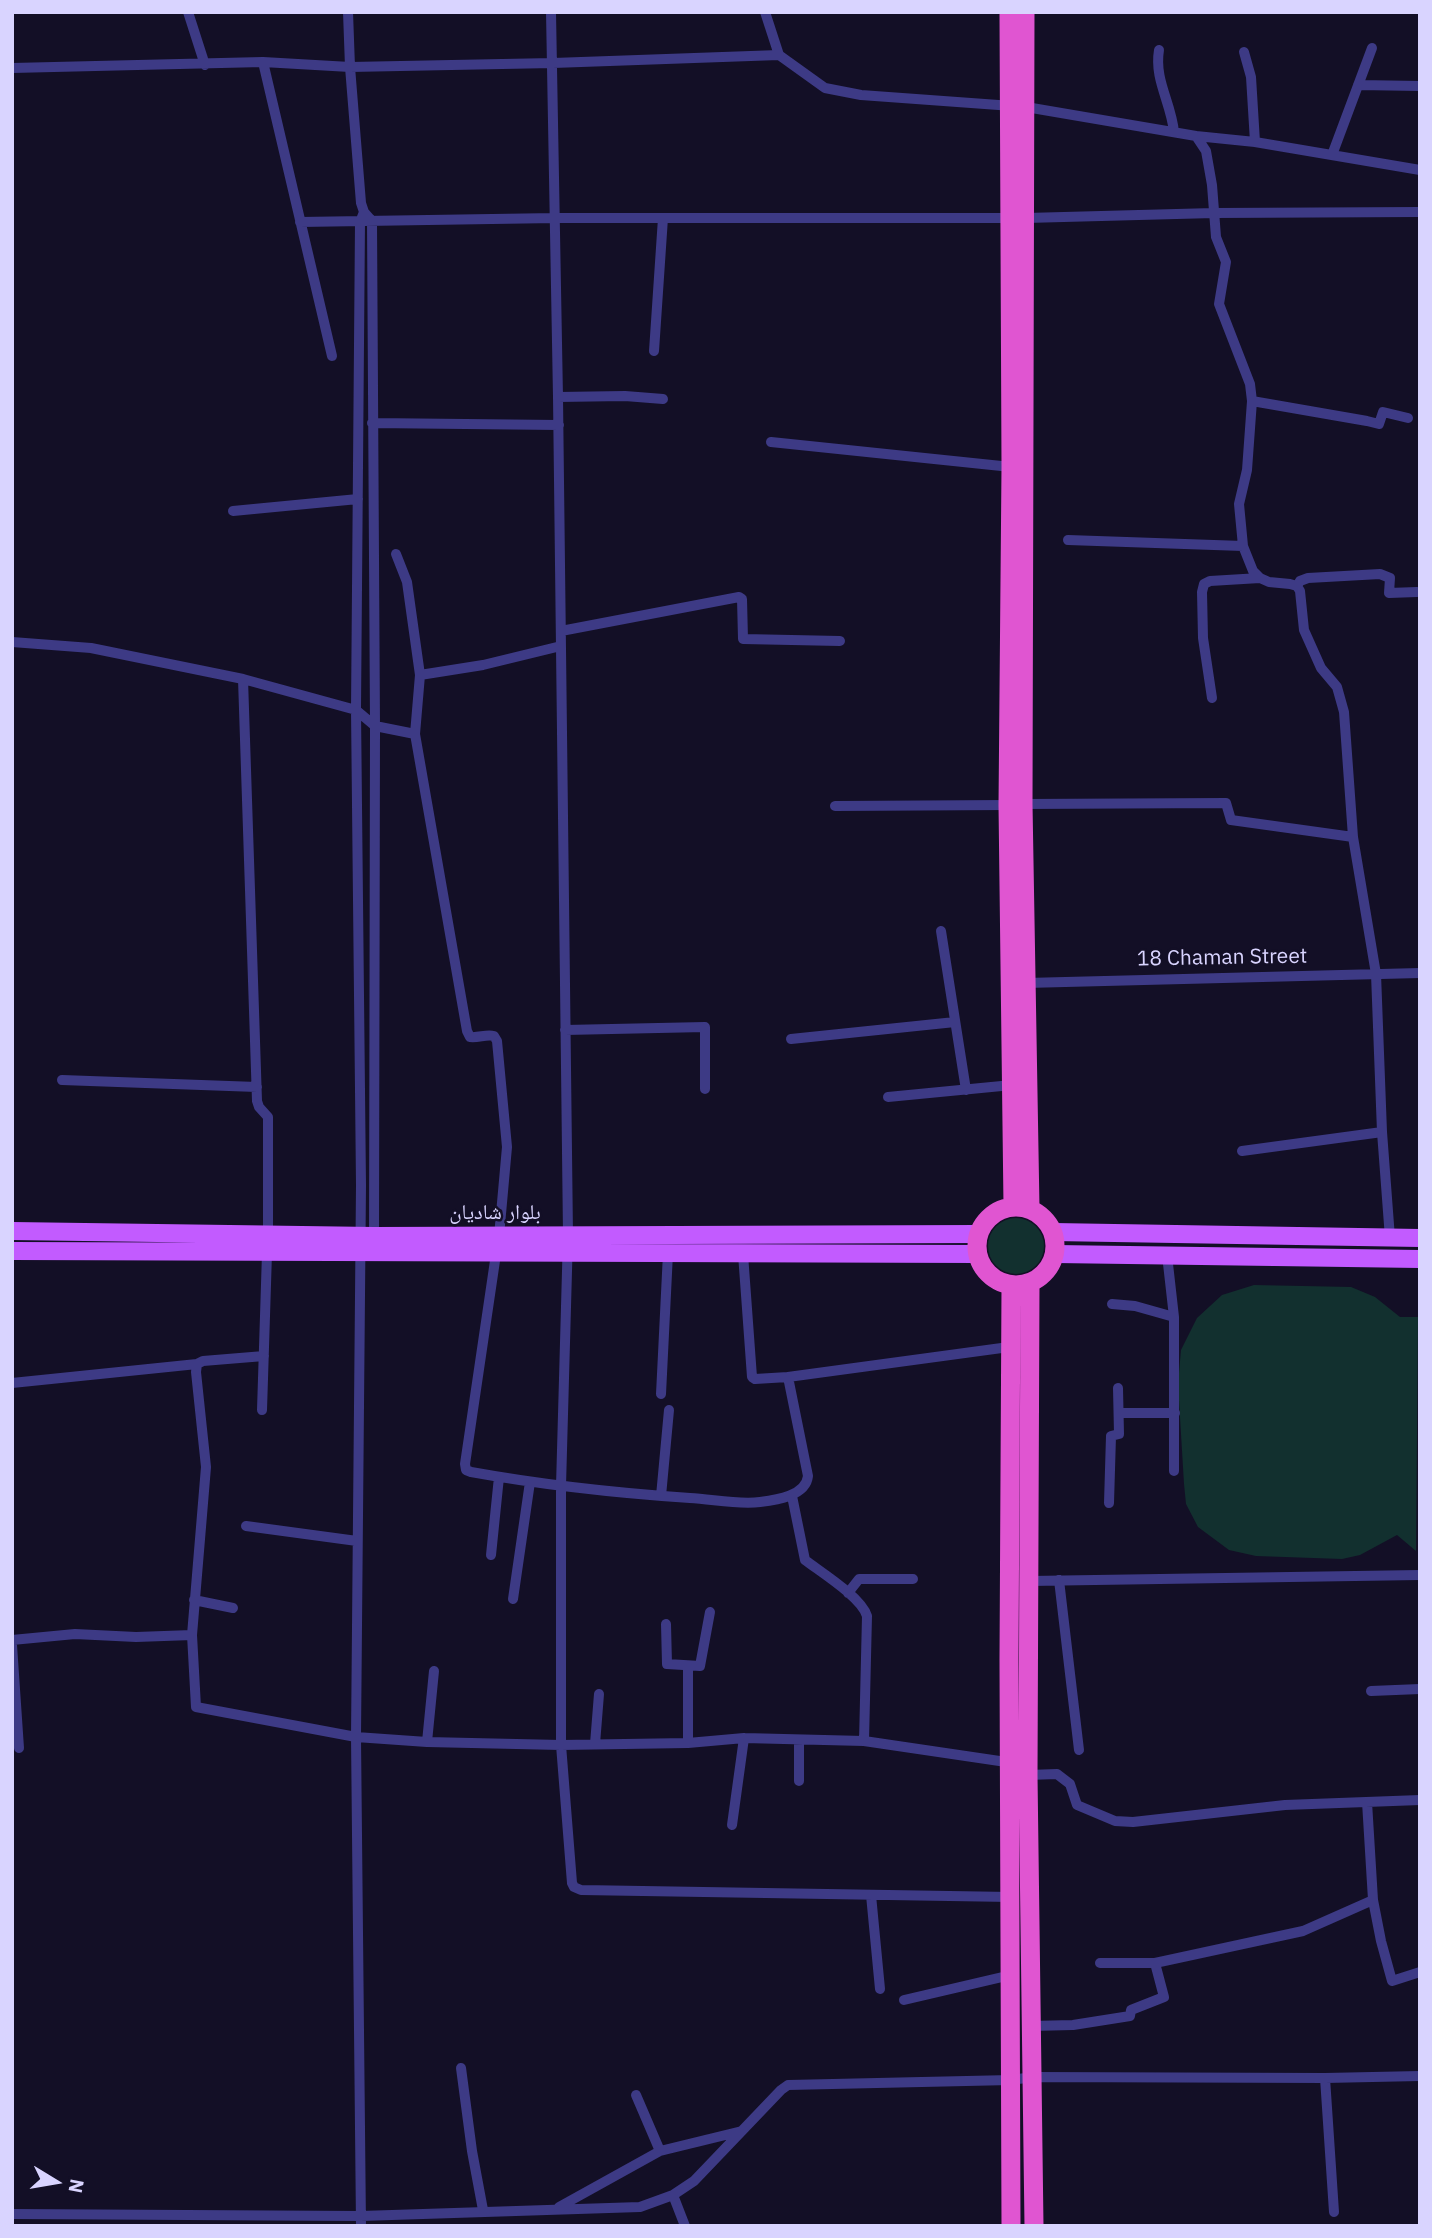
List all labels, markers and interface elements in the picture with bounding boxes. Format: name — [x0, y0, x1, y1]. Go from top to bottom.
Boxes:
street label: 18 Chaman Street — [1137, 944, 1307, 972]
street label: بلوار شادیان — [449, 1200, 541, 1226]
north arrow — [21, 2147, 91, 2217]
text: N — [64, 2177, 90, 2195]

